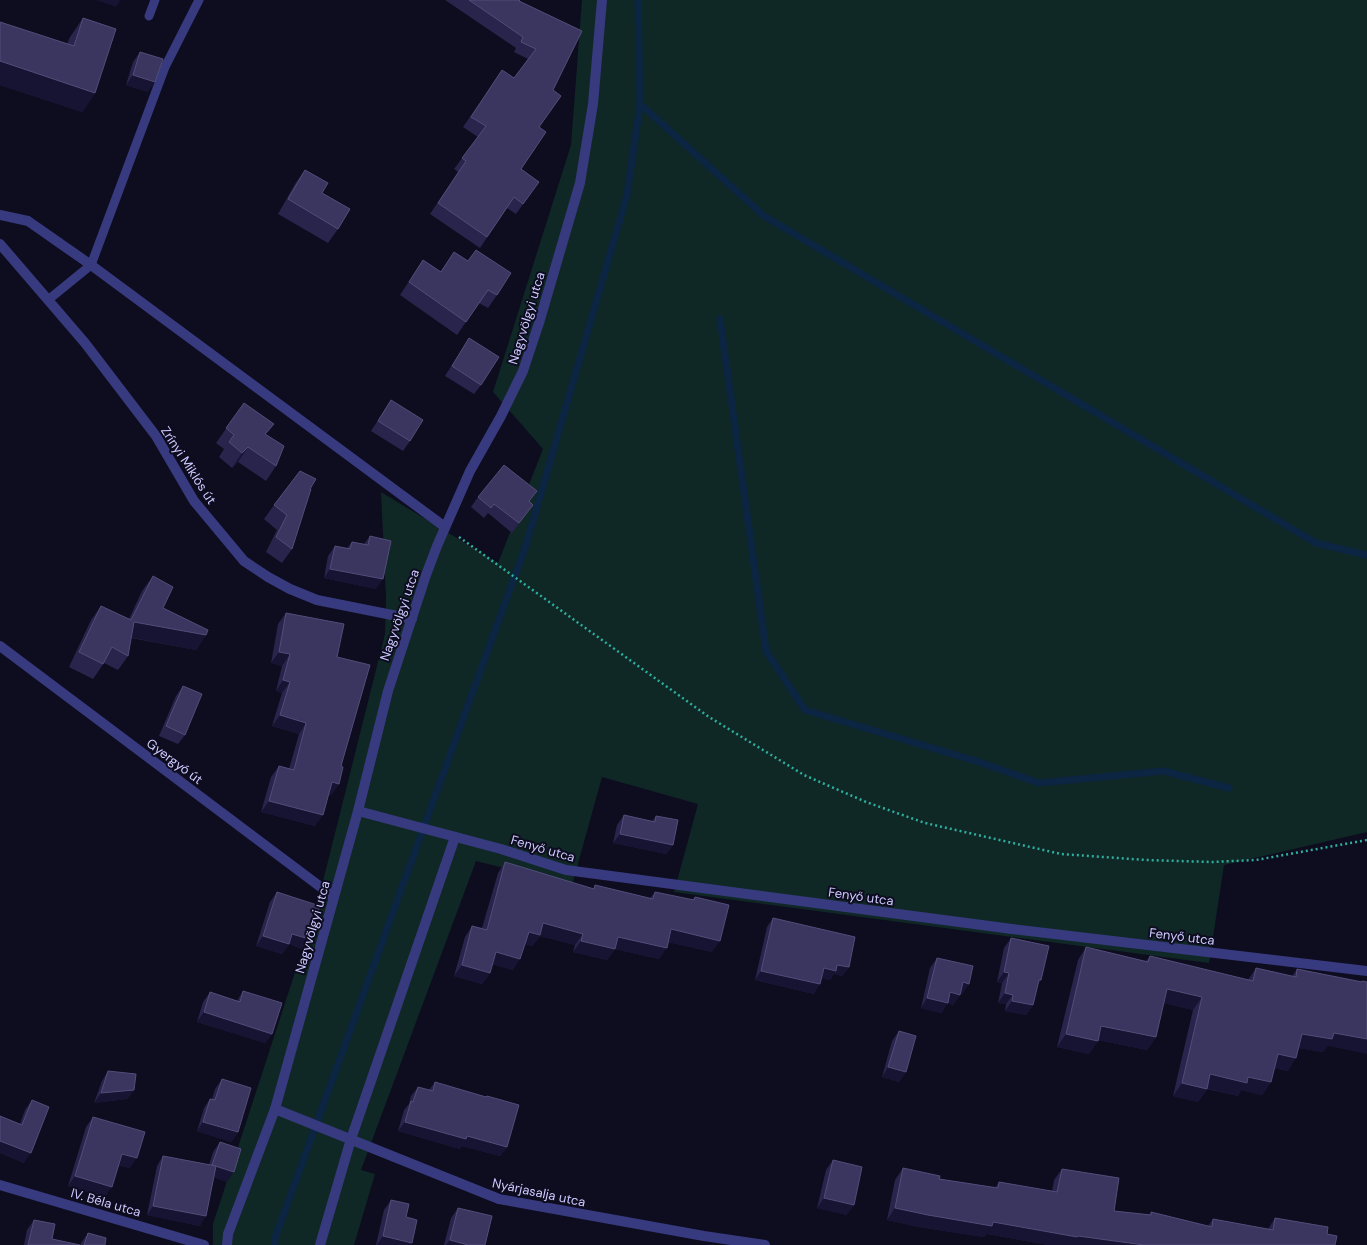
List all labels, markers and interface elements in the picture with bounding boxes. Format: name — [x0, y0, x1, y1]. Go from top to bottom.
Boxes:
street label: Nagyvölgyi utca — [504, 270, 549, 366]
street label: Zrínyi Miklós út — [157, 423, 220, 507]
street label: Nagyvölgyi utca — [376, 567, 423, 663]
street label: Gyergyó út — [143, 735, 206, 788]
street label: Fenyő utca — [509, 831, 577, 866]
street label: Nagyvölgyi utca — [291, 879, 334, 975]
street label: Fenyő utca — [827, 883, 895, 910]
street label: Fenyő utca — [1148, 924, 1216, 949]
street label: Nyárjasalja utca — [491, 1174, 587, 1211]
street label: IV. Béla utca — [69, 1184, 143, 1221]

